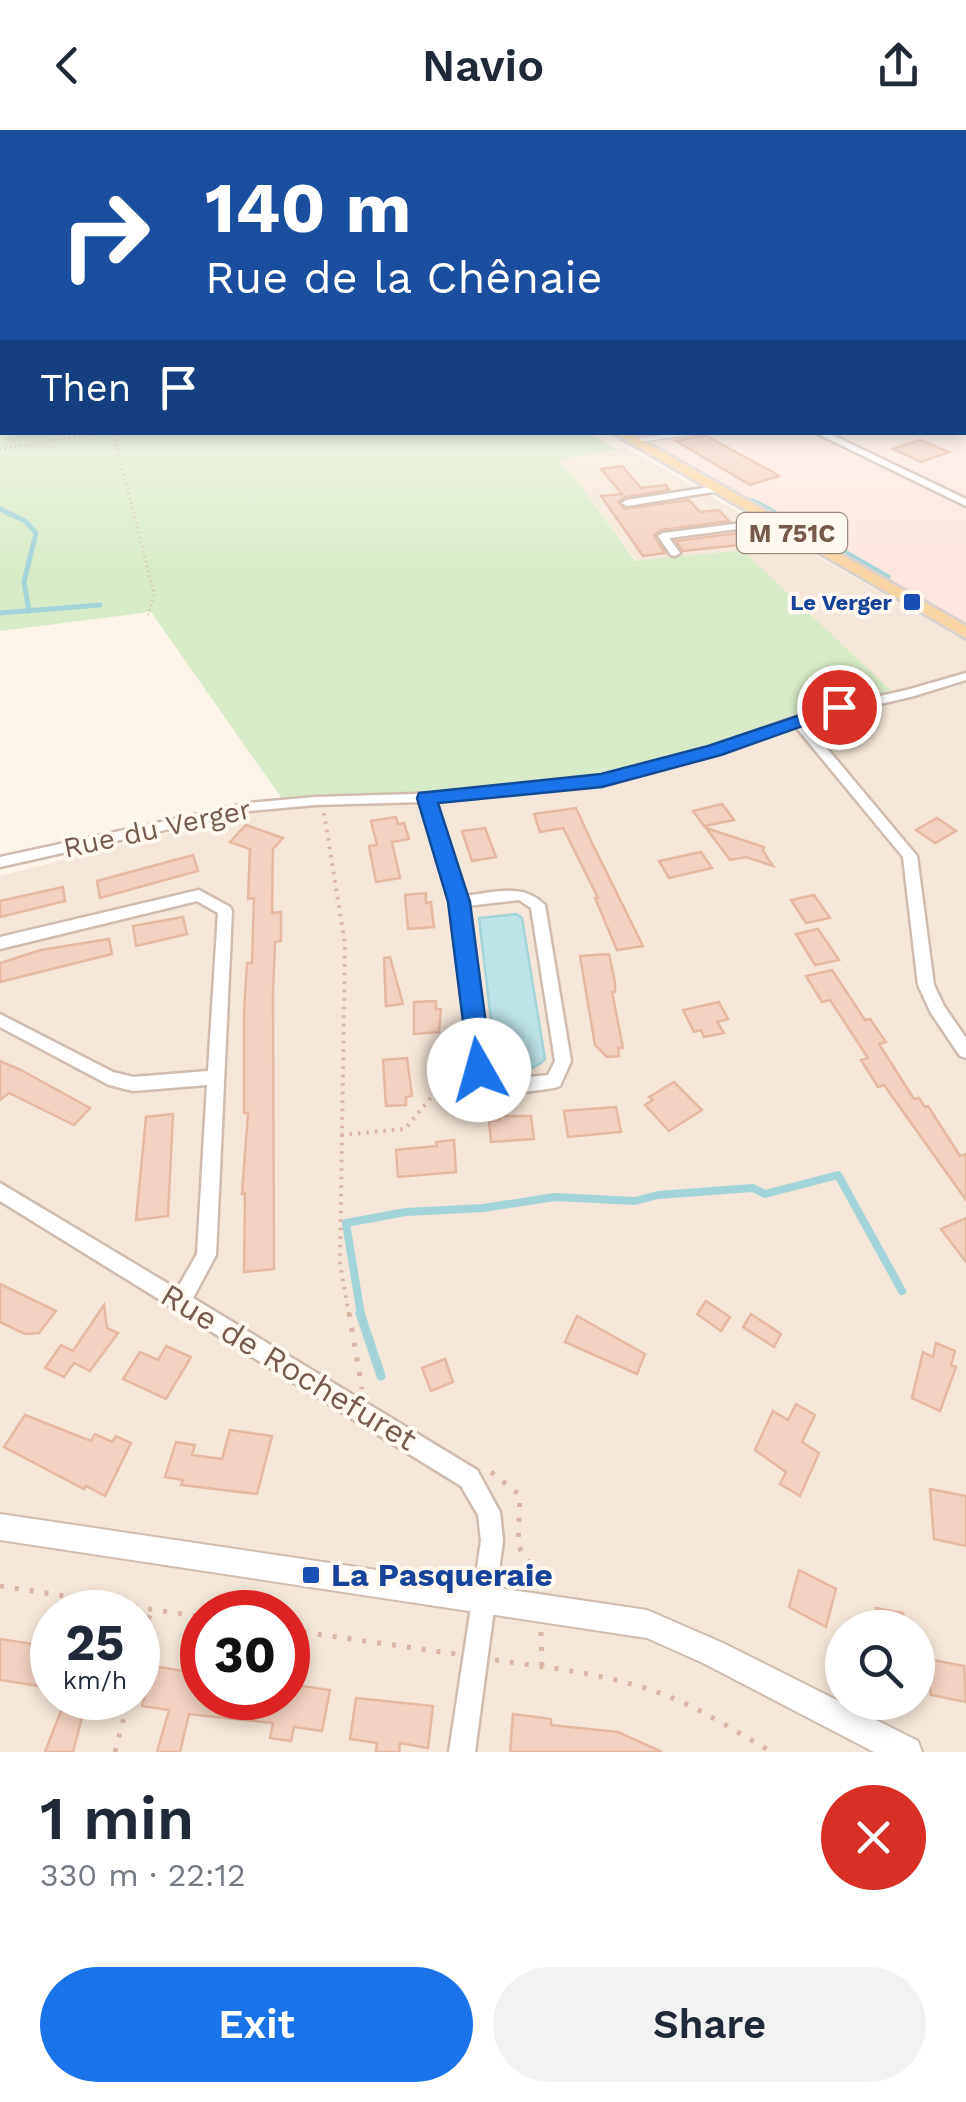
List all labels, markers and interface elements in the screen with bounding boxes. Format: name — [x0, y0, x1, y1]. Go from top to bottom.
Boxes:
icon: back — [40, 38, 95, 93]
icon: share — [871, 38, 926, 93]
text: Navio — [422, 39, 544, 92]
text: 140 m — [205, 167, 411, 249]
icon: right — [40, 170, 170, 300]
text: Rue de la Chênaie — [205, 251, 603, 304]
icon: arrive — [151, 360, 206, 415]
text: Then — [40, 366, 131, 410]
road number: M 751C — [737, 513, 847, 553]
place label: Le Verger — [790, 590, 893, 615]
marker: Le Verger — [901, 591, 923, 613]
pin — [797, 665, 882, 750]
icon: arrive — [812, 680, 867, 735]
street label: Rue du Verger — [60, 793, 254, 864]
position arrow — [427, 1018, 531, 1122]
street label: Rue de Rochefuret — [154, 1276, 424, 1458]
place label: La Pasqueraie — [331, 1556, 553, 1594]
marker: La Pasqueraie — [300, 1564, 322, 1586]
speed limit sign: 30 — [180, 1590, 310, 1720]
map controls — [825, 1610, 935, 1720]
button: search — [825, 1610, 935, 1720]
text: 25 — [66, 1613, 124, 1672]
text: km/h — [63, 1666, 127, 1695]
text: 1 min — [40, 1783, 194, 1854]
button: close — [821, 1785, 926, 1890]
text: 330 m · 22:12 — [40, 1856, 246, 1894]
button: Exit — [40, 1967, 473, 2082]
button: Share — [493, 1967, 926, 2082]

